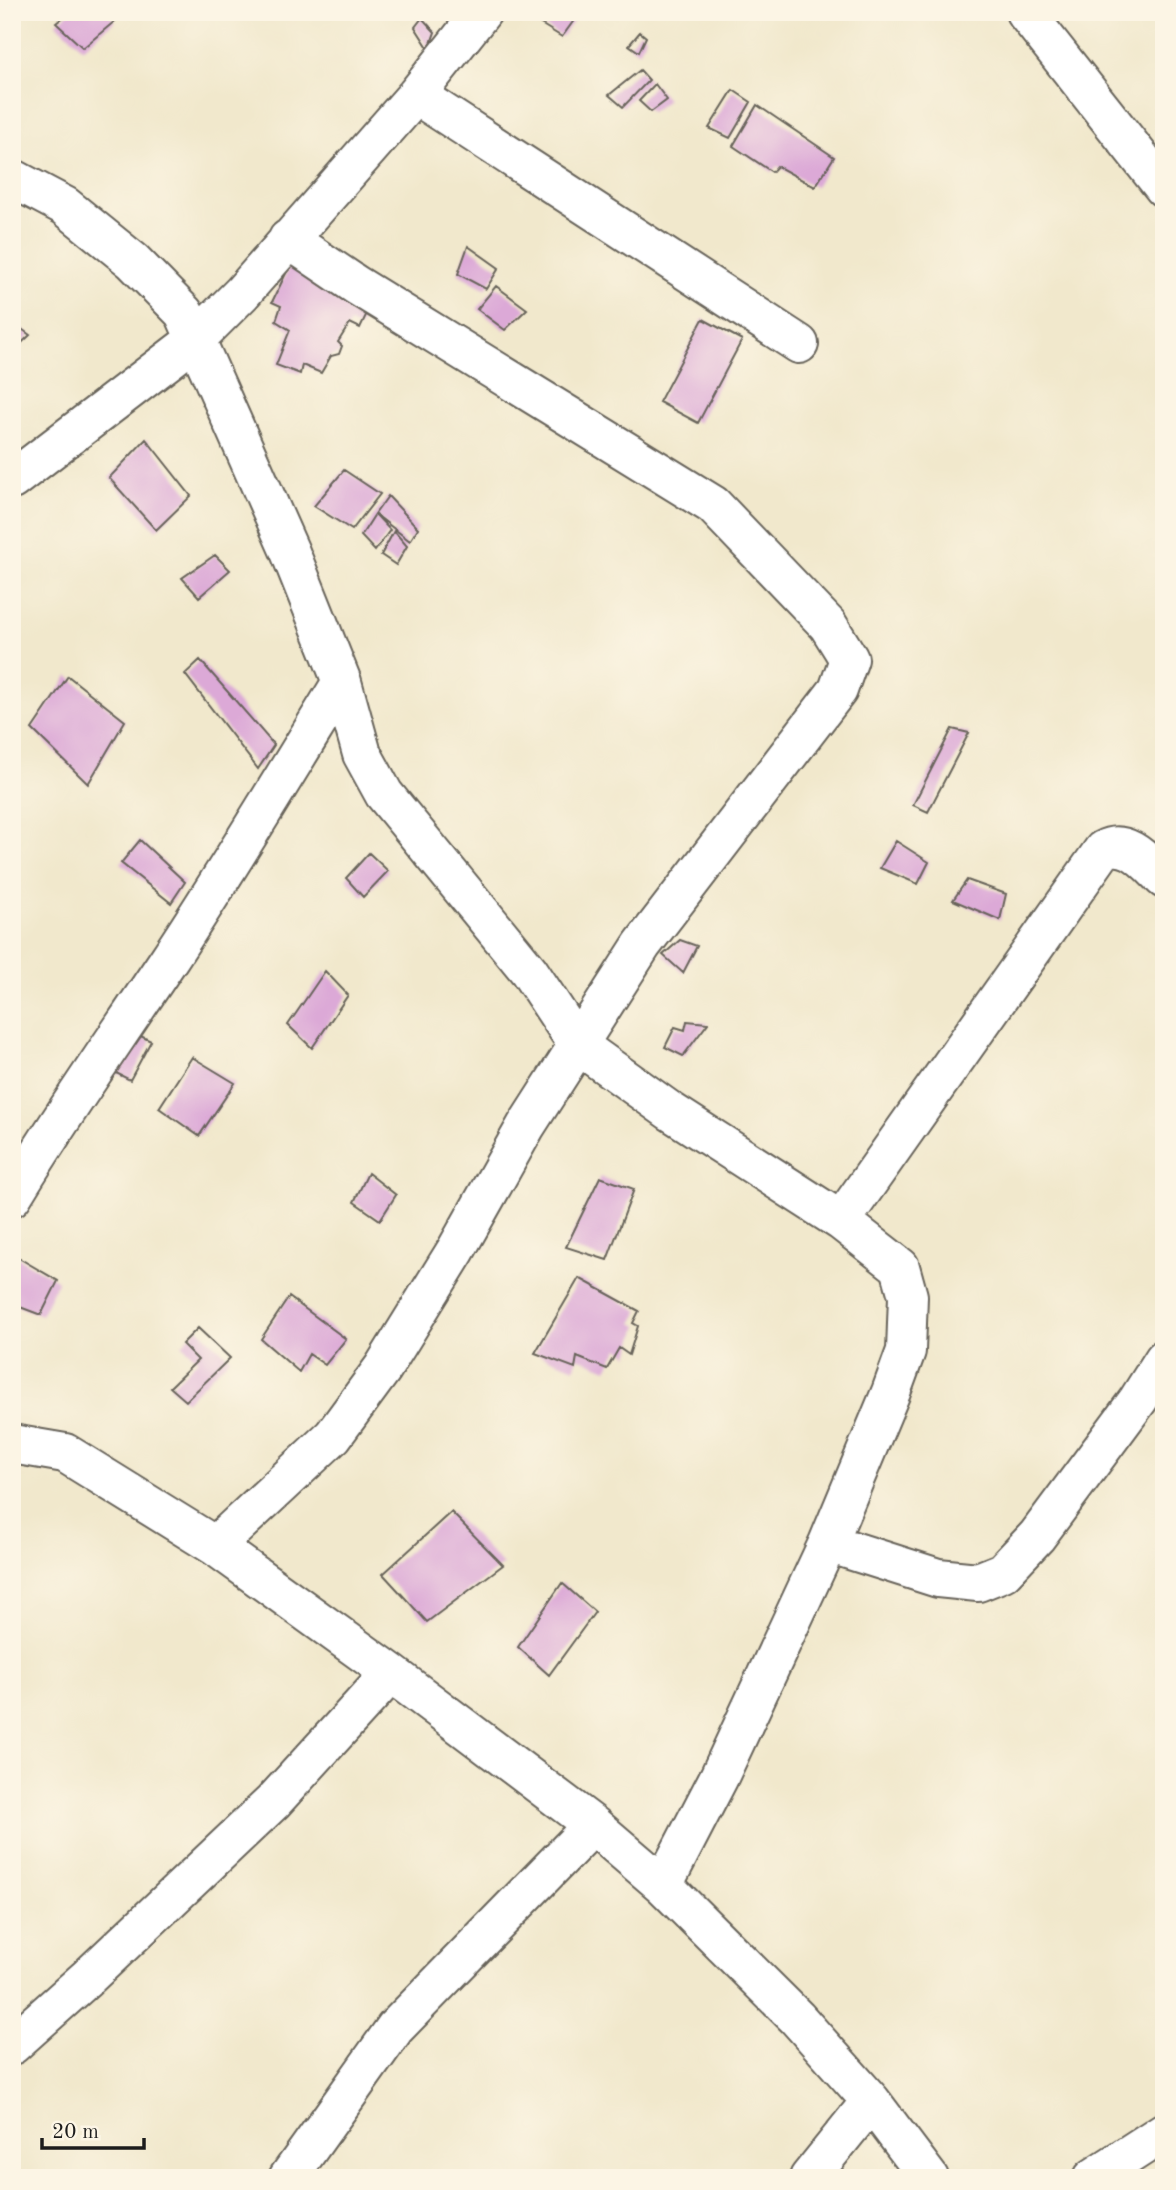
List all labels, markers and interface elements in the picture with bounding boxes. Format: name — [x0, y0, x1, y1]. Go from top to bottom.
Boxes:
scale bar — [42, 2106, 144, 2150]
text: 20 m — [52, 2122, 99, 2143]

